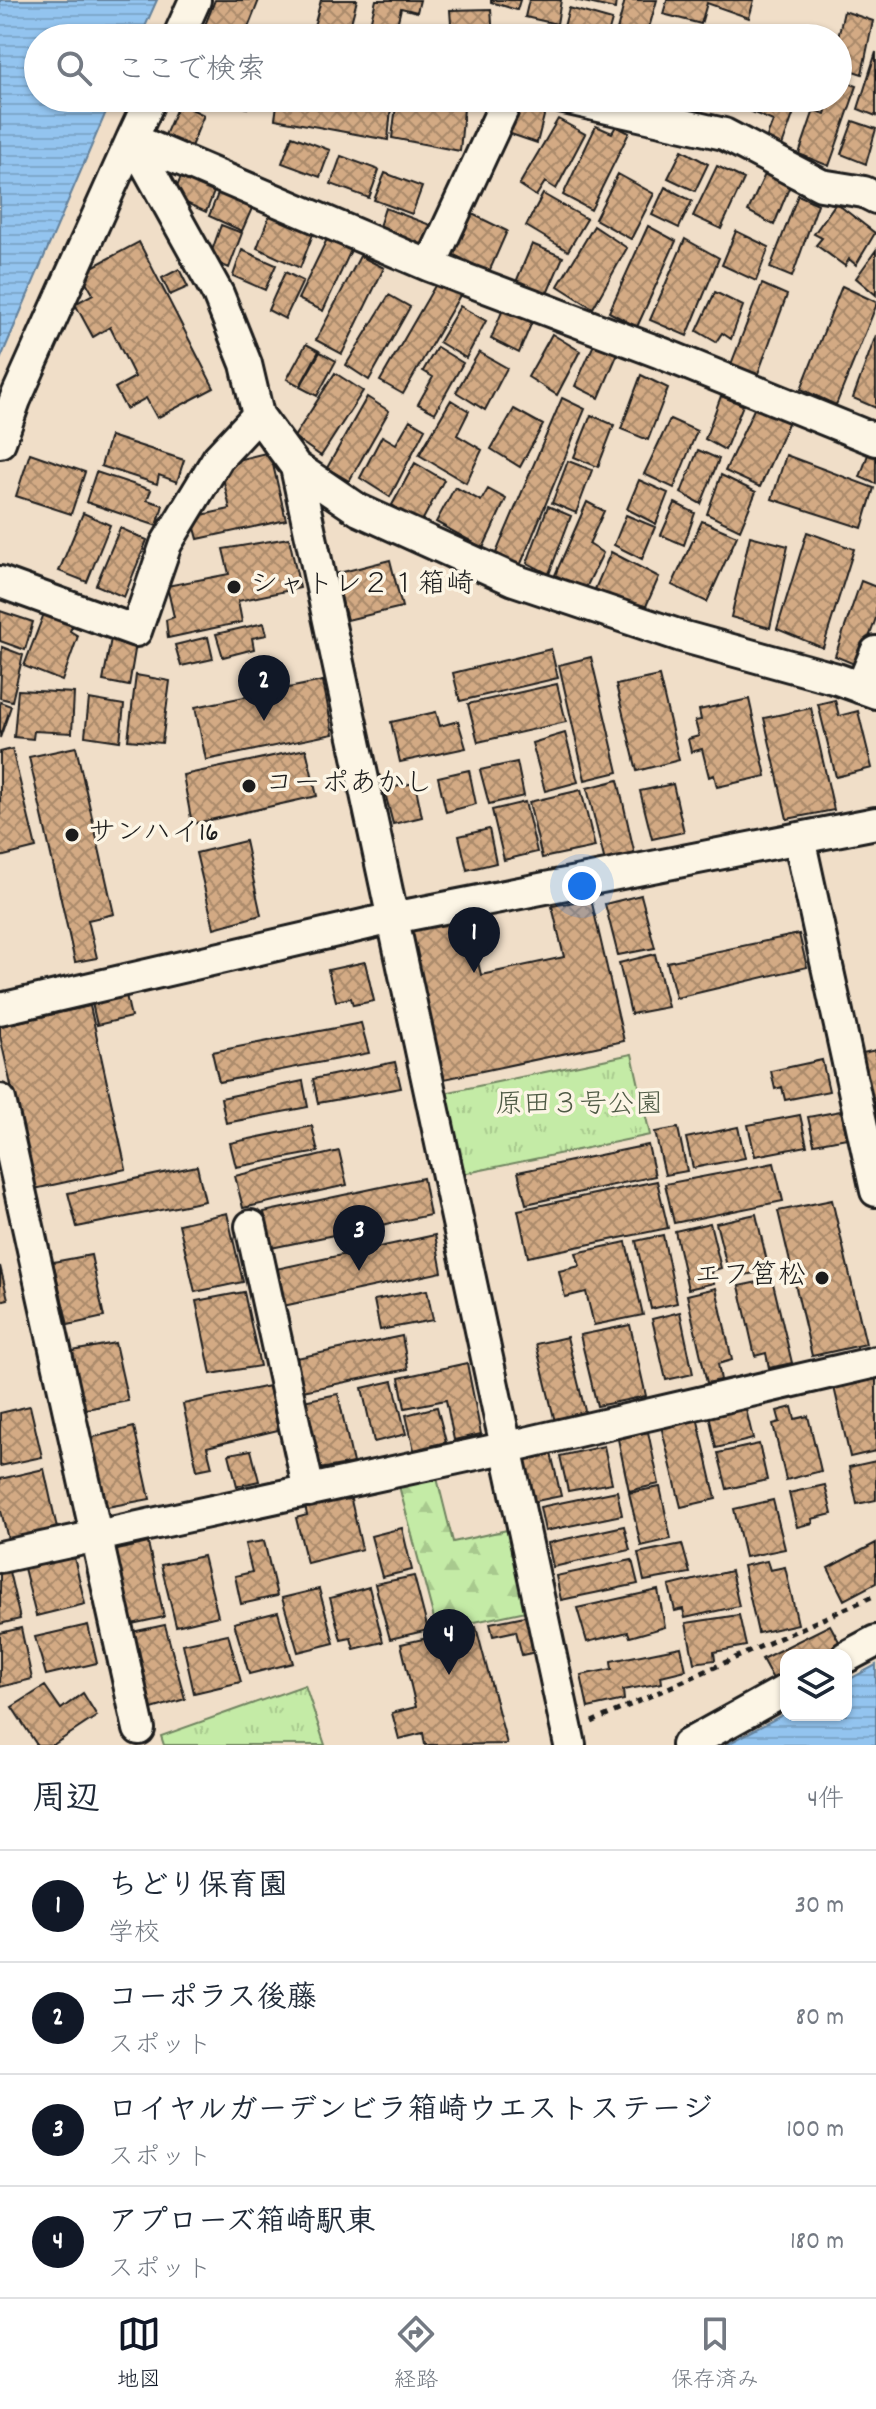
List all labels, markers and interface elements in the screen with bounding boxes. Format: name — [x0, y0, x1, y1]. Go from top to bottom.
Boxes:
search box — [24, 24, 852, 112]
icon: search — [52, 46, 96, 90]
text: ここで検索 — [116, 51, 266, 94]
place label: シャトレ２１箱崎 — [250, 567, 474, 607]
marker: シャトレ２１箱崎 — [225, 578, 243, 596]
pin: 2 — [238, 655, 290, 721]
place label: コーポあかし — [265, 766, 433, 806]
marker: コーポあかし — [240, 777, 258, 795]
place label: サンハイ16 — [88, 815, 219, 855]
marker: サンハイ16 — [63, 826, 81, 844]
your location — [562, 866, 602, 906]
pin: 1 — [448, 907, 500, 973]
park label: 原田３号公園 — [495, 1087, 663, 1127]
pin: 3 — [333, 1205, 385, 1271]
place label: エフ筥松 — [694, 1258, 806, 1298]
marker: エフ筥松 — [813, 1269, 831, 1287]
pin: 4 — [423, 1609, 475, 1675]
map controls — [780, 1649, 852, 1721]
button: layers — [780, 1649, 852, 1721]
text: 周辺 — [32, 1777, 100, 1826]
text: 4件 — [807, 1782, 844, 1819]
text: ちどり保育園 — [108, 1867, 288, 1910]
text: 1 — [55, 1888, 61, 1925]
text: 30 m — [794, 1888, 844, 1925]
text: 学校 — [108, 1916, 160, 1953]
text: コーポラス後藤 — [108, 1979, 317, 2022]
text: 2 — [52, 2000, 64, 2037]
text: 80 m — [796, 2000, 844, 2037]
text: スポット — [108, 2028, 212, 2065]
text: ロイヤルガーデンビラ箱崎ウエストステージ — [108, 2091, 712, 2134]
text: 3 — [52, 2112, 64, 2149]
text: 100 m — [786, 2112, 844, 2149]
text: スポット — [108, 2140, 212, 2177]
text: アプローズ箱崎駅東 — [108, 2203, 376, 2246]
text: 4 — [53, 2224, 63, 2261]
text: 180 m — [790, 2224, 844, 2261]
text: スポット — [108, 2252, 212, 2289]
tab: 地図 — [117, 2312, 161, 2397]
tab: 経路 — [394, 2312, 438, 2397]
tab: 保存済み — [671, 2312, 759, 2397]

